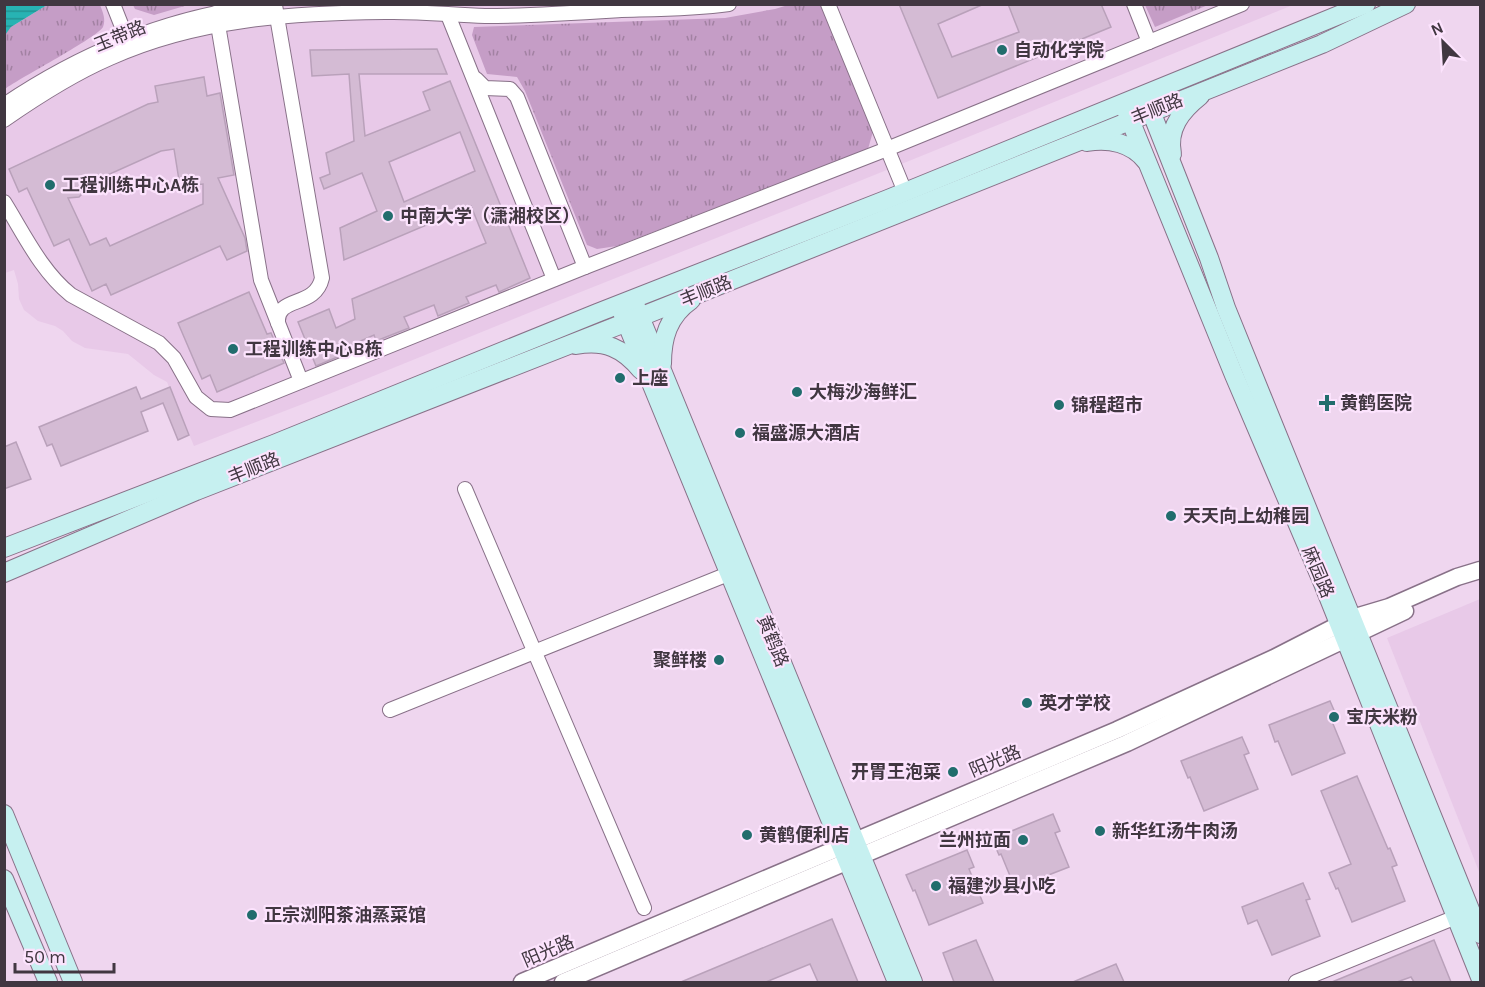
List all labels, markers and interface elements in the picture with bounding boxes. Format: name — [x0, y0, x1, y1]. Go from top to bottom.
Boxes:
north arrow — [1413, 12, 1473, 72]
street label: 玉带路 — [91, 16, 149, 56]
text: N — [1428, 18, 1446, 40]
place label: 自动化学院 — [1014, 39, 1104, 61]
marker: 自动化学院 — [995, 43, 1009, 57]
street label: 丰顺路 — [1128, 89, 1186, 129]
place label: 工程训练中心A栋 — [62, 174, 199, 196]
marker: 工程训练中心A栋 — [43, 178, 57, 192]
place label: 中南大学（潇湘校区） — [400, 205, 580, 227]
marker: 中南大学（潇湘校区） — [381, 209, 395, 223]
street label: 丰顺路 — [677, 271, 735, 311]
place label: 工程训练中心B栋 — [245, 338, 383, 360]
marker: 工程训练中心B栋 — [226, 342, 240, 356]
place label: 上座 — [632, 367, 668, 389]
marker: 上座 — [613, 371, 627, 385]
place label: 大梅沙海鲜汇 — [809, 381, 917, 403]
marker: 大梅沙海鲜汇 — [790, 385, 804, 399]
place label: 黄鹤医院 — [1340, 392, 1412, 414]
place label: 锦程超市 — [1071, 394, 1143, 416]
marker: 黄鹤医院 — [1318, 394, 1336, 412]
marker: 锦程超市 — [1052, 398, 1066, 412]
place label: 福盛源大酒店 — [752, 422, 860, 444]
marker: 福盛源大酒店 — [733, 426, 747, 440]
street label: 丰顺路 — [225, 448, 283, 488]
place label: 天天向上幼稚园 — [1183, 505, 1309, 527]
marker: 天天向上幼稚园 — [1164, 509, 1178, 523]
street label: 麻园路 — [1297, 543, 1339, 601]
street label: 黄鹤路 — [753, 612, 793, 670]
place label: 聚鲜楼 — [653, 649, 707, 671]
marker: 聚鲜楼 — [712, 653, 726, 667]
place label: 英才学校 — [1039, 692, 1111, 714]
marker: 英才学校 — [1020, 696, 1034, 710]
place label: 宝庆米粉 — [1346, 706, 1418, 728]
marker: 宝庆米粉 — [1327, 710, 1341, 724]
street label: 阳光路 — [966, 740, 1024, 782]
place label: 开胃王泡菜 — [851, 761, 941, 783]
marker: 开胃王泡菜 — [946, 765, 960, 779]
place label: 新华红汤牛肉汤 — [1112, 820, 1238, 842]
place label: 黄鹤便利店 — [759, 824, 849, 846]
marker: 新华红汤牛肉汤 — [1093, 824, 1107, 838]
marker: 黄鹤便利店 — [740, 828, 754, 842]
place label: 兰州拉面 — [939, 829, 1011, 851]
marker: 兰州拉面 — [1016, 833, 1030, 847]
place label: 福建沙县小吃 — [948, 875, 1056, 897]
marker: 福建沙县小吃 — [929, 879, 943, 893]
place label: 正宗浏阳茶油蒸菜馆 — [264, 904, 426, 926]
marker: 正宗浏阳茶油蒸菜馆 — [245, 908, 259, 922]
street label: 阳光路 — [519, 930, 577, 972]
scale bar — [15, 936, 114, 974]
text: 50 m — [24, 946, 66, 968]

